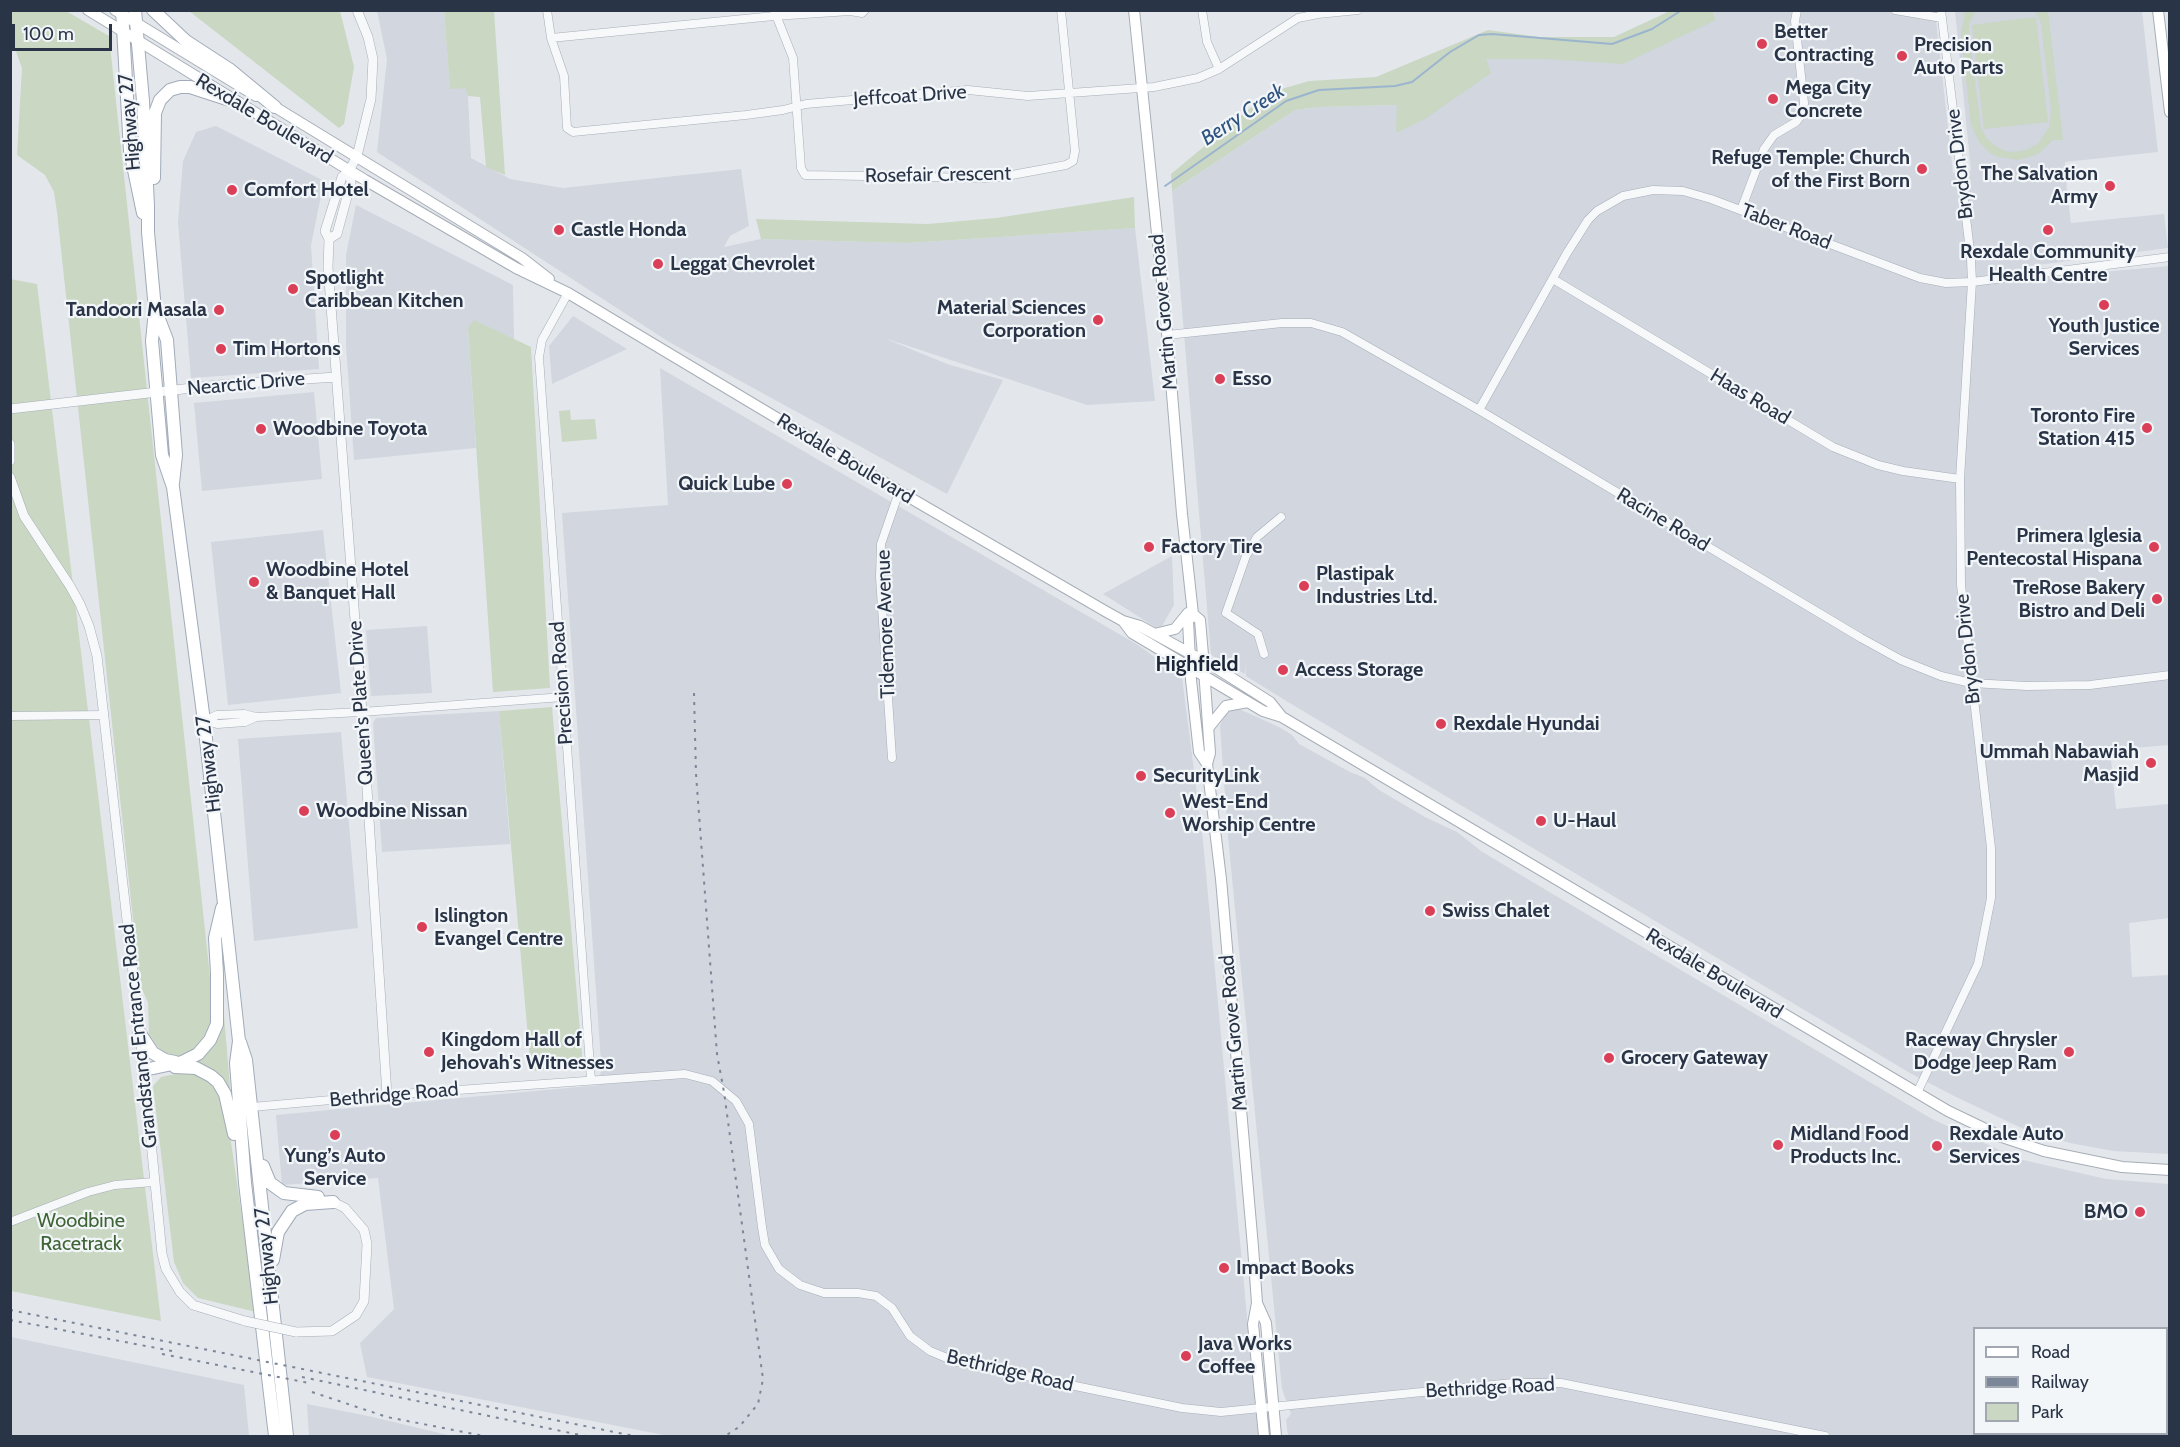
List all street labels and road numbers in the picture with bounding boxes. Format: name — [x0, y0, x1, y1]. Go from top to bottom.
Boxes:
street label: Rexdale Boulevard — [191, 69, 337, 169]
street label: Highway 27 — [114, 72, 146, 172]
street label: Jeffcoat Drive — [853, 80, 967, 112]
street label: Brydon Drive — [1941, 108, 1979, 220]
street label: Rosefair Crescent — [865, 162, 1011, 188]
street label: Taber Road — [1738, 199, 1834, 255]
street label: Martin Grove Road — [1145, 233, 1183, 391]
street label: Haas Road — [1706, 364, 1794, 430]
street label: Nearctic Drive — [186, 367, 306, 401]
street label: Rexdale Boulevard — [772, 409, 918, 509]
street label: Racine Road — [1612, 483, 1714, 557]
street label: Tidemore Avenue — [871, 549, 901, 699]
street label: Brydon Drive — [1950, 593, 1986, 705]
street label: Queen's Plate Drive — [343, 620, 379, 786]
street label: Precision Road — [546, 621, 578, 745]
street label: Highway 27 — [191, 714, 227, 814]
street label: Grandstand Entrance Road — [115, 923, 163, 1149]
street label: Rexdale Boulevard — [1641, 924, 1787, 1024]
street label: Martin Grove Road — [1215, 954, 1253, 1112]
street label: Bethridge Road — [328, 1077, 460, 1113]
street label: Highway 27 — [250, 1206, 284, 1306]
street label: Bethridge Road — [944, 1345, 1076, 1397]
street label: Bethridge Road — [1425, 1373, 1555, 1403]

